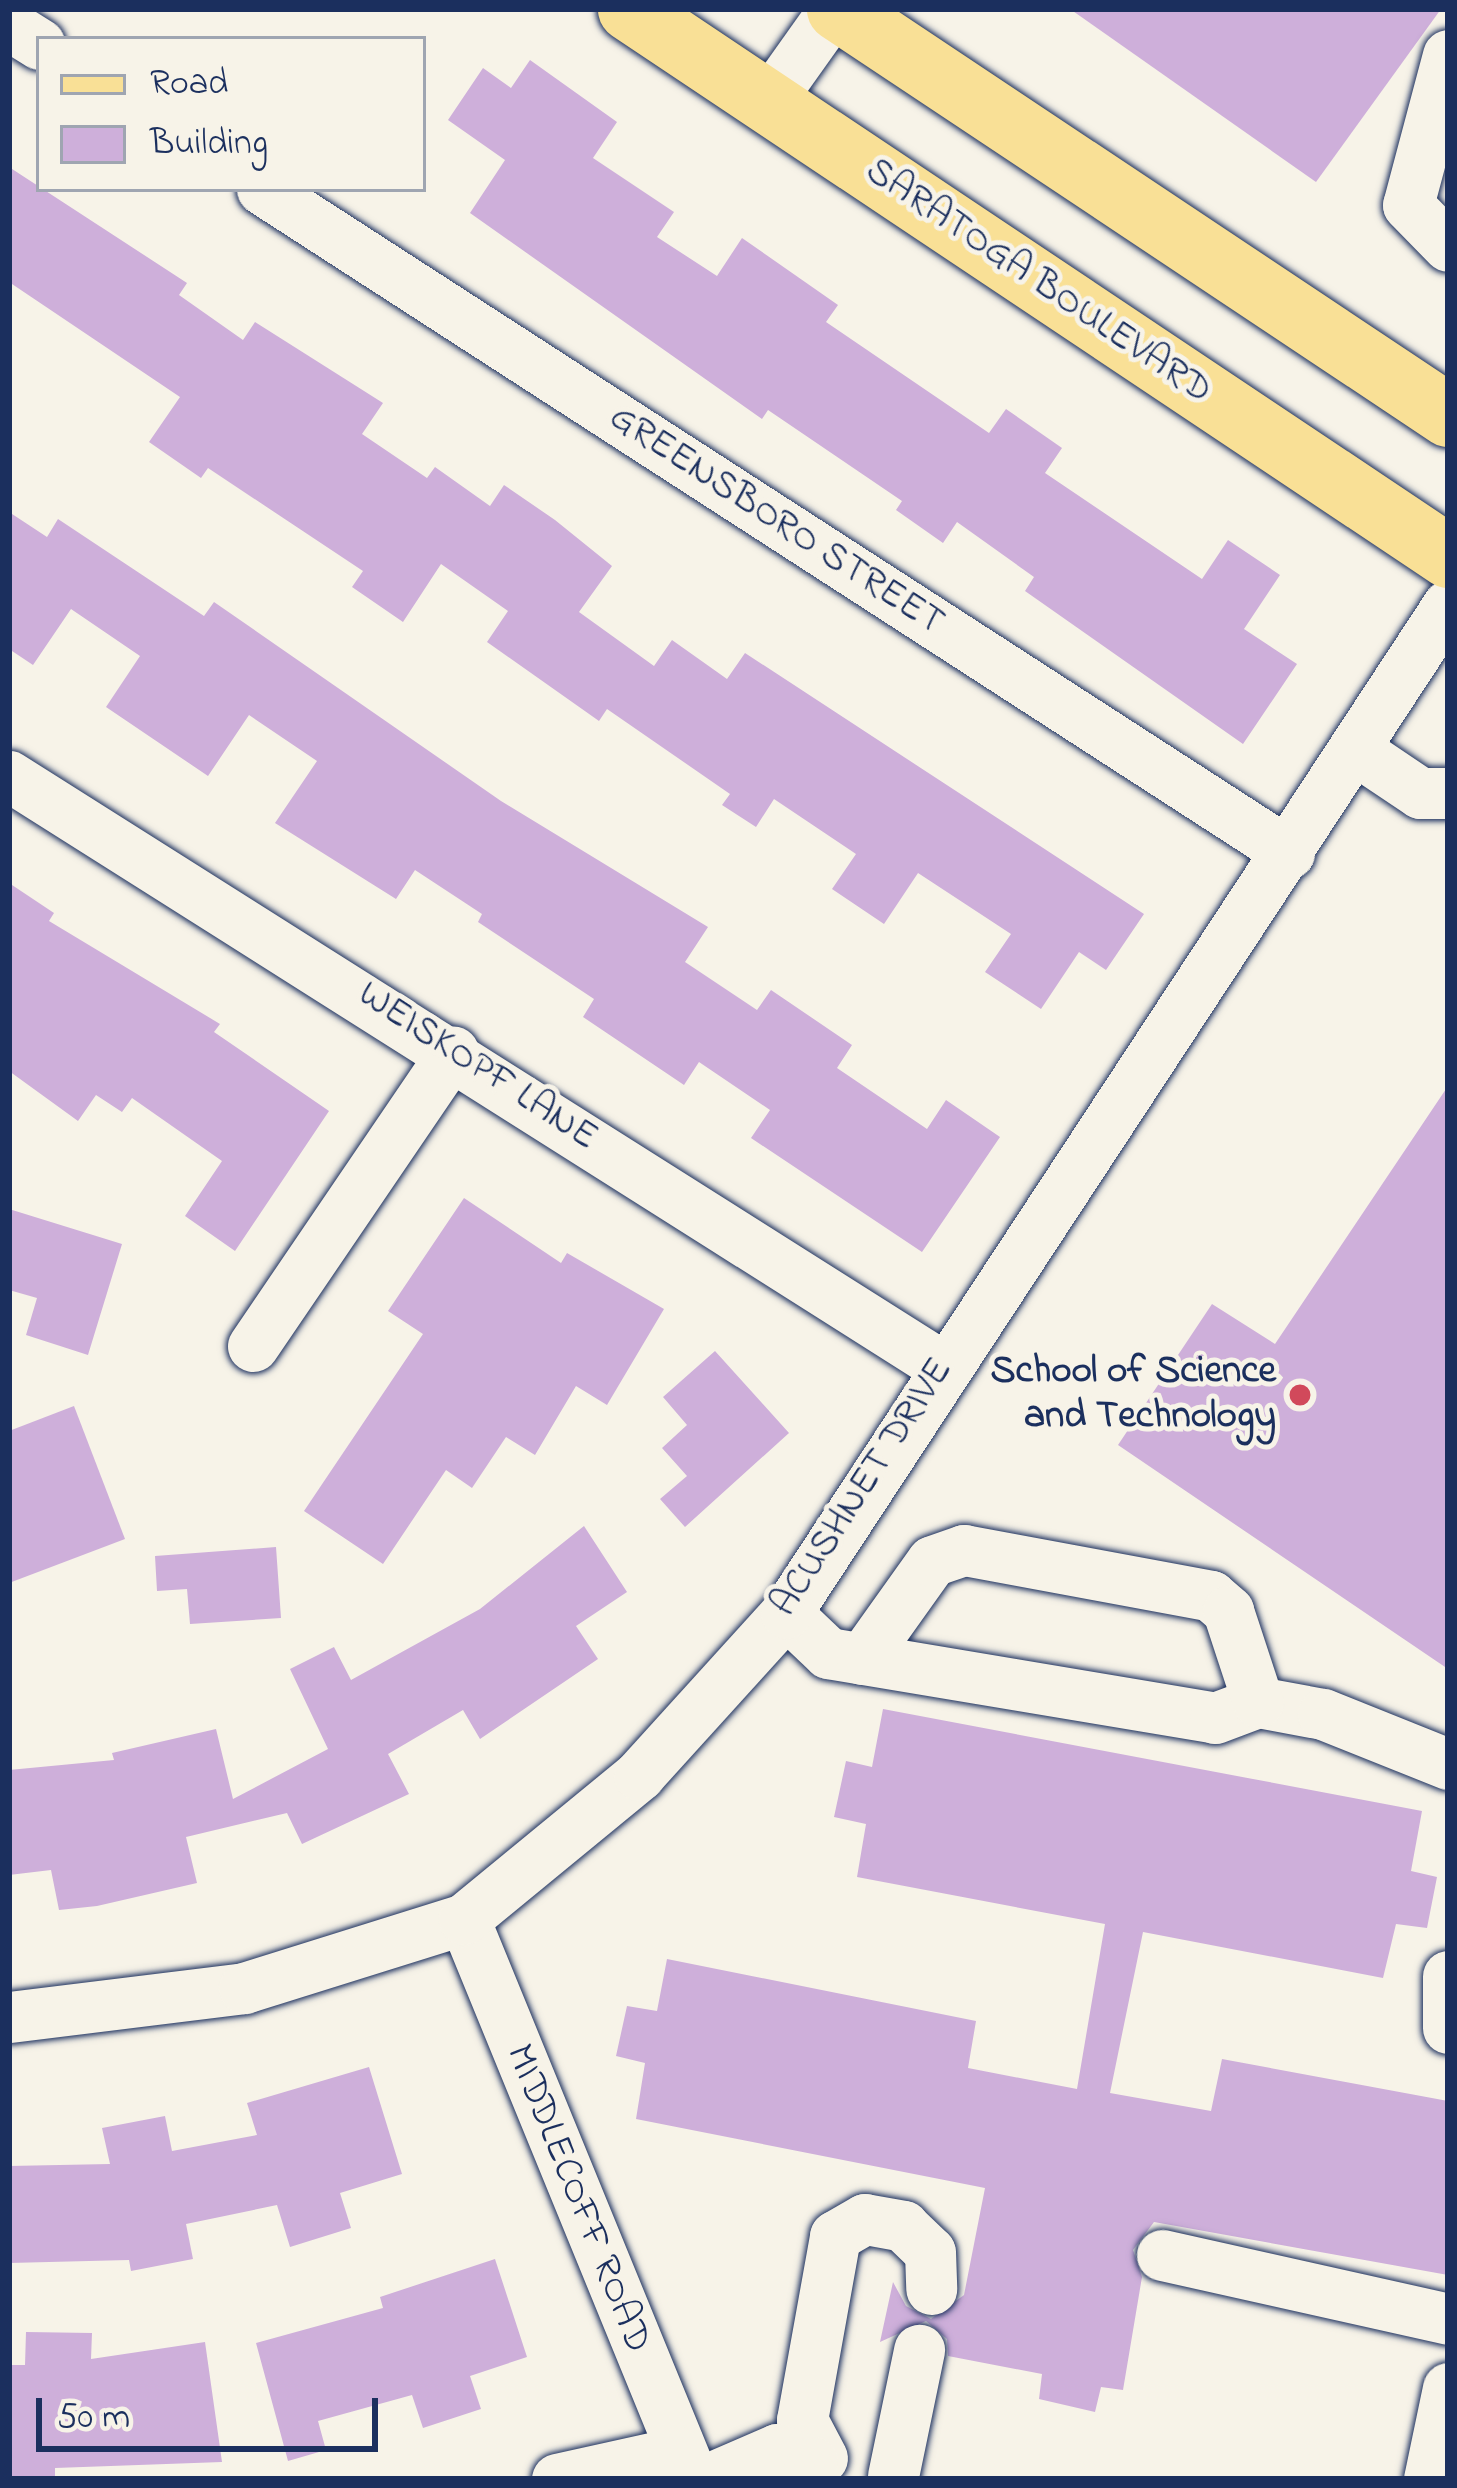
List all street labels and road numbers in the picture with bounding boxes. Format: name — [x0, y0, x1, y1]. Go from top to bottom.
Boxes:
street label: SARATOGA BOULEVARD — [856, 149, 1220, 415]
street label: GREENSBORO STREET — [600, 395, 952, 647]
street label: WEISKOPF LANE — [348, 972, 606, 1162]
street label: ACUSHNET DRIVE — [762, 1350, 964, 1626]
street label: MIDDLECOFF ROAD — [494, 2038, 660, 2360]

